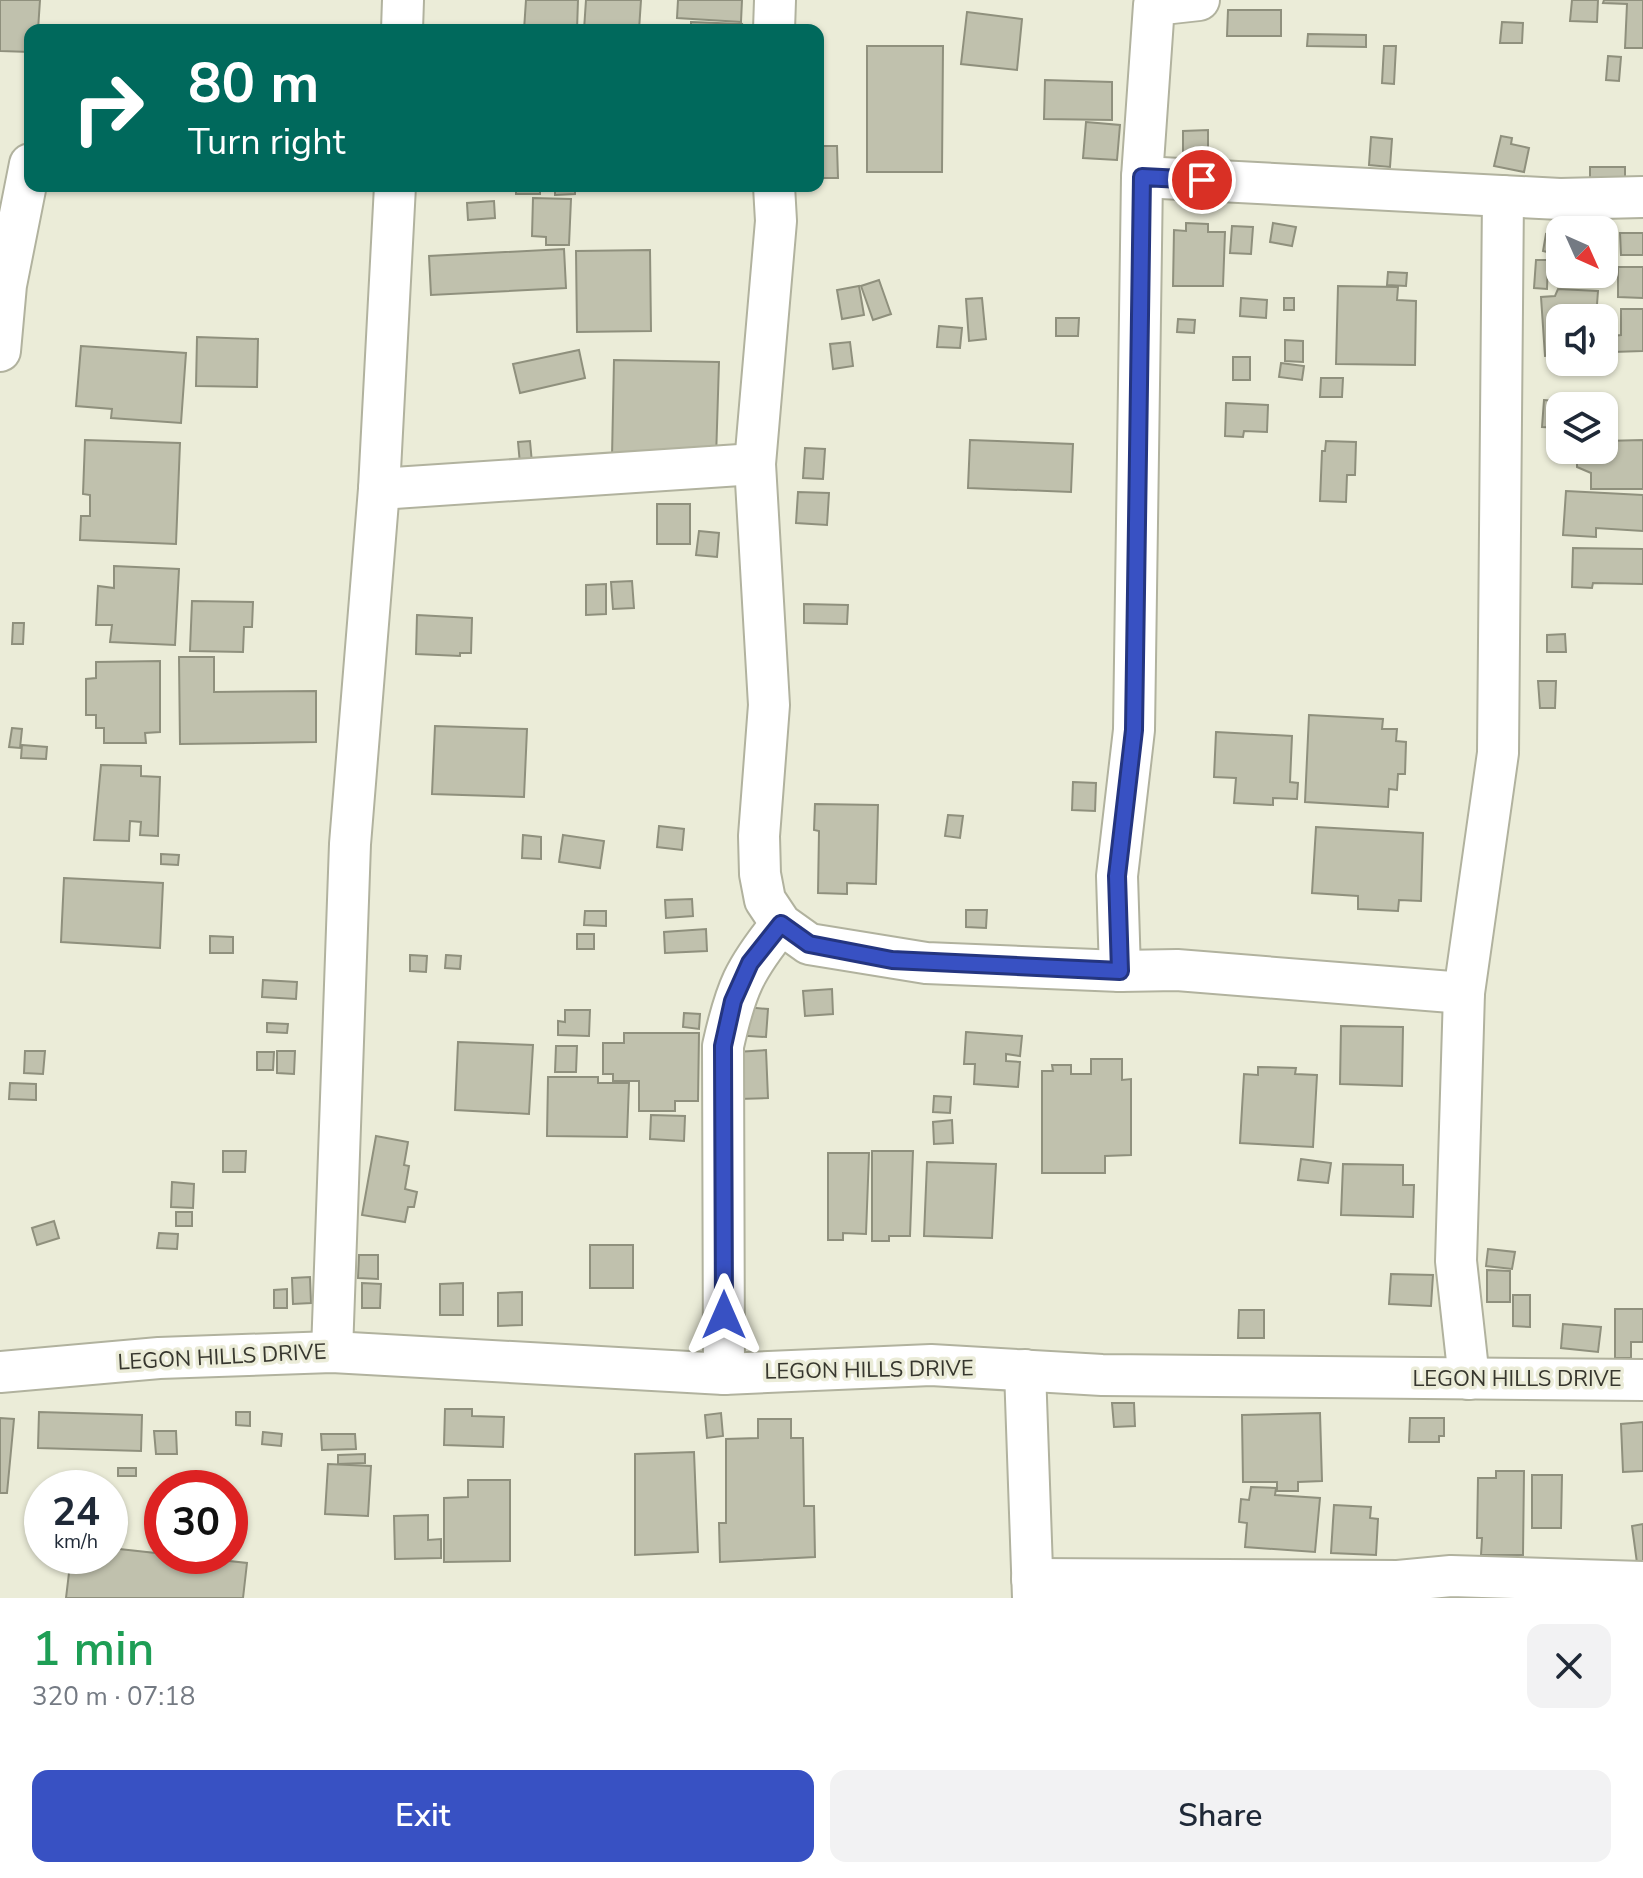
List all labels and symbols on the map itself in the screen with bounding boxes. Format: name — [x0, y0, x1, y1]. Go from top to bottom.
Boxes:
pin — [1168, 146, 1236, 214]
north arrow — [1546, 216, 1618, 288]
position arrow — [682, 1273, 766, 1357]
street label: LEGON HILLS DRIVE — [117, 1337, 327, 1377]
street label: LEGON HILLS DRIVE — [764, 1353, 974, 1387]
street label: LEGON HILLS DRIVE — [1412, 1364, 1622, 1394]
speed limit sign: 30 — [144, 1470, 248, 1574]

